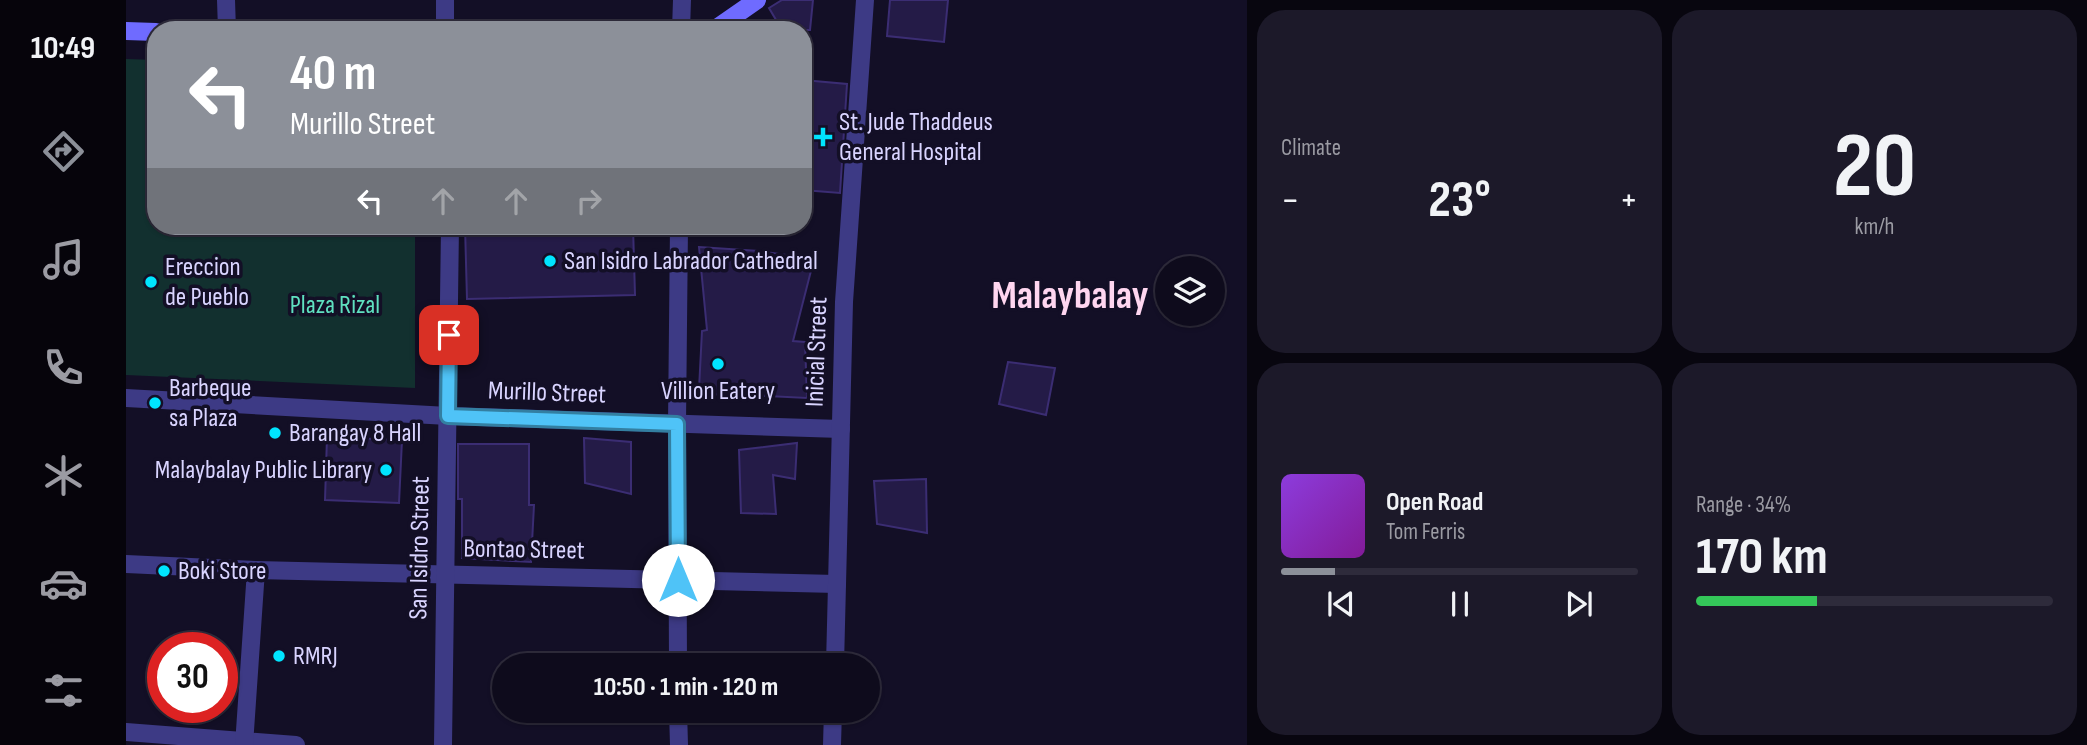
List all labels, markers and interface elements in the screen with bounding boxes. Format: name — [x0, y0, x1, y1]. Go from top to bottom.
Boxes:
text: 10:49 — [31, 29, 95, 68]
text: 40 m — [290, 45, 376, 104]
icon: left — [175, 49, 266, 140]
text: Murillo Street — [290, 105, 435, 144]
place label: St. Jude Thaddeus General Hospital — [839, 107, 993, 168]
text: 20 — [1833, 113, 1916, 222]
icon: directions — [39, 127, 88, 176]
marker: St. Jude Thaddeus General Hospital — [813, 127, 833, 147]
text: Climate — [1281, 134, 1341, 162]
text: 23° — [1428, 169, 1491, 232]
text: − — [1281, 178, 1300, 223]
text: + — [1619, 178, 1638, 223]
icon: left — [351, 182, 389, 220]
icon: ahead — [424, 182, 462, 220]
icon: ahead — [497, 182, 535, 220]
icon: right — [570, 182, 608, 220]
text: km/h — [1855, 213, 1894, 241]
icon: music — [39, 235, 88, 284]
place label: San Isidro Labrador Cathedral — [564, 246, 818, 277]
place label: Ereccion de Pueblo — [165, 252, 249, 313]
marker: San Isidro Labrador Cathedral — [542, 253, 558, 269]
map controls — [1155, 256, 1225, 326]
button: layers — [1155, 256, 1225, 326]
district label: Malaybalay — [991, 272, 1149, 320]
marker: Ereccion de Pueblo — [143, 274, 159, 290]
park label: Plaza Rizal — [290, 290, 380, 321]
street label: Inicial Street — [800, 296, 834, 408]
pin — [419, 305, 479, 365]
icon: arrive — [430, 316, 468, 354]
icon: phone — [39, 343, 88, 392]
marker: Villion Eatery — [710, 356, 726, 372]
place label: Barbeque sa Plaza — [169, 373, 252, 434]
street label: Murillo Street — [487, 375, 607, 411]
place label: Villion Eatery — [661, 376, 775, 407]
marker: Barbeque sa Plaza — [147, 395, 163, 411]
place label: Barangay 8 Hall — [289, 418, 421, 449]
marker: Barangay 8 Hall — [267, 425, 283, 441]
icon: climate — [39, 451, 88, 500]
place label: Malaybalay Public Library — [155, 455, 372, 486]
marker: Malaybalay Public Library — [378, 462, 394, 478]
street label: San Isidro Street — [403, 476, 437, 620]
text: Open Road — [1386, 487, 1483, 518]
text: Range · 34% — [1696, 491, 1791, 519]
text: Tom Ferris — [1386, 518, 1465, 546]
text: 170 km — [1696, 526, 1828, 589]
street label: Bontao Street — [463, 533, 585, 567]
position arrow — [641, 543, 715, 617]
place label: Boki Store — [178, 556, 266, 587]
icon: car — [39, 559, 88, 608]
marker: Boki Store — [156, 563, 172, 579]
icon: previous — [1322, 585, 1360, 623]
icon: pause — [1441, 585, 1479, 623]
icon: next — [1560, 585, 1598, 623]
speed limit sign: 30 — [147, 632, 238, 723]
place label: RMRJ — [293, 641, 338, 672]
marker: RMRJ — [271, 648, 287, 664]
icon: filters — [39, 666, 88, 715]
text: 10:50 · 1 min · 120 m — [594, 672, 778, 703]

